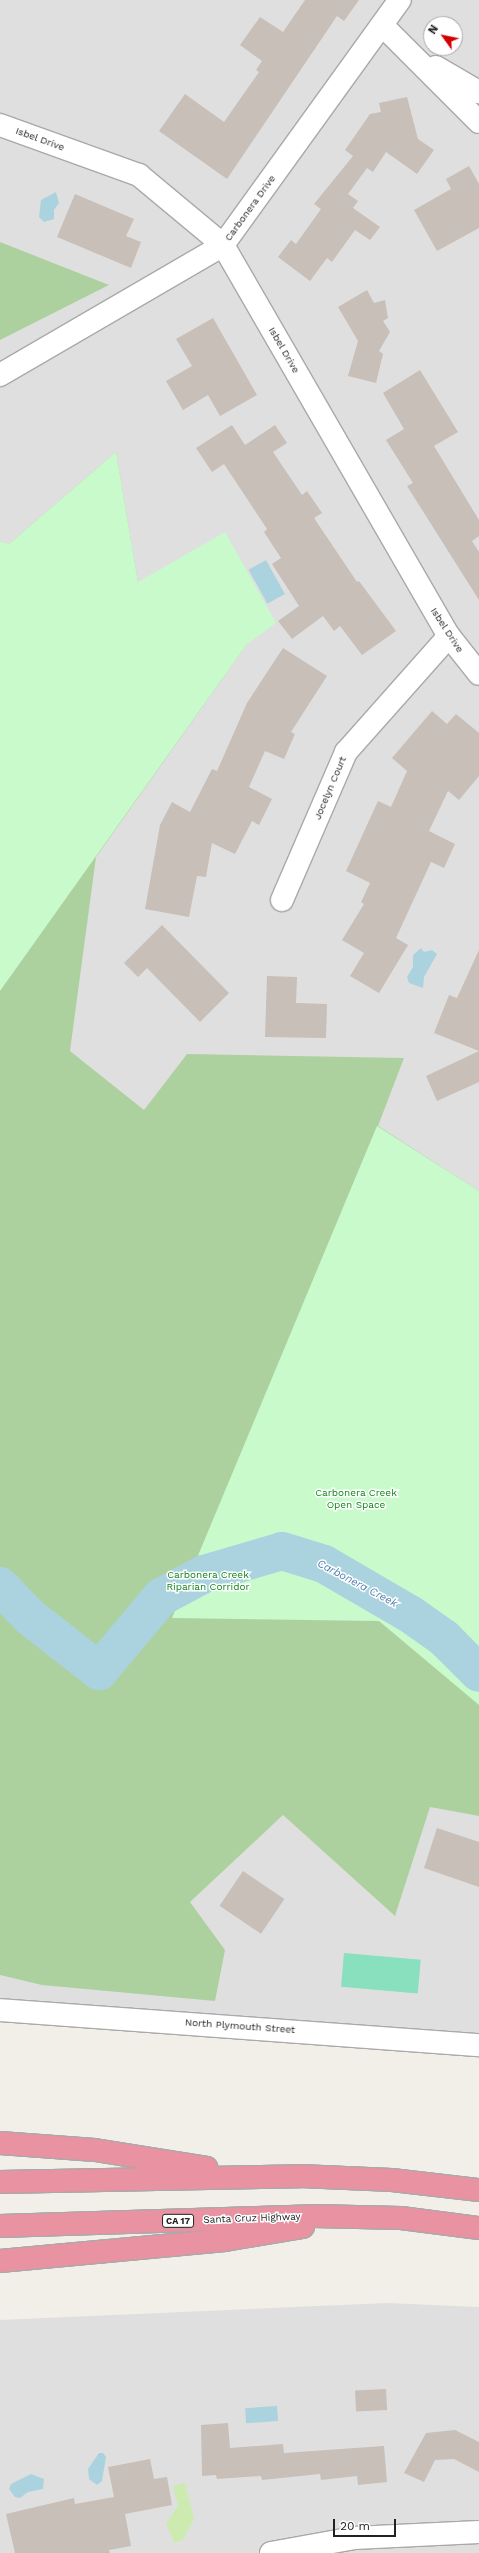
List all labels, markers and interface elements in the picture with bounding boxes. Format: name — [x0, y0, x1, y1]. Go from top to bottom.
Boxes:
north arrow — [423, 16, 463, 56]
text: N — [426, 23, 441, 37]
street label: Isbel Drive — [14, 125, 66, 153]
street label: Carbonera Drive — [222, 173, 278, 243]
street label: Isbel Drive — [266, 325, 302, 375]
street label: Isbel Drive — [428, 605, 466, 655]
street label: Jocelyn Court — [311, 755, 349, 821]
park label: Carbonera Creek Open Space — [315, 1486, 397, 1510]
water label: Carbonera Creek — [315, 1557, 399, 1611]
park label: Carbonera Creek Riparian Corridor — [166, 1568, 250, 1592]
street label: North Plymouth Street — [184, 2016, 296, 2036]
street label: Santa Cruz Highway — [203, 2210, 301, 2226]
road number: CA 17 — [161, 2214, 195, 2228]
scale bar — [335, 2511, 398, 2537]
text: 20 m — [340, 2519, 370, 2533]

